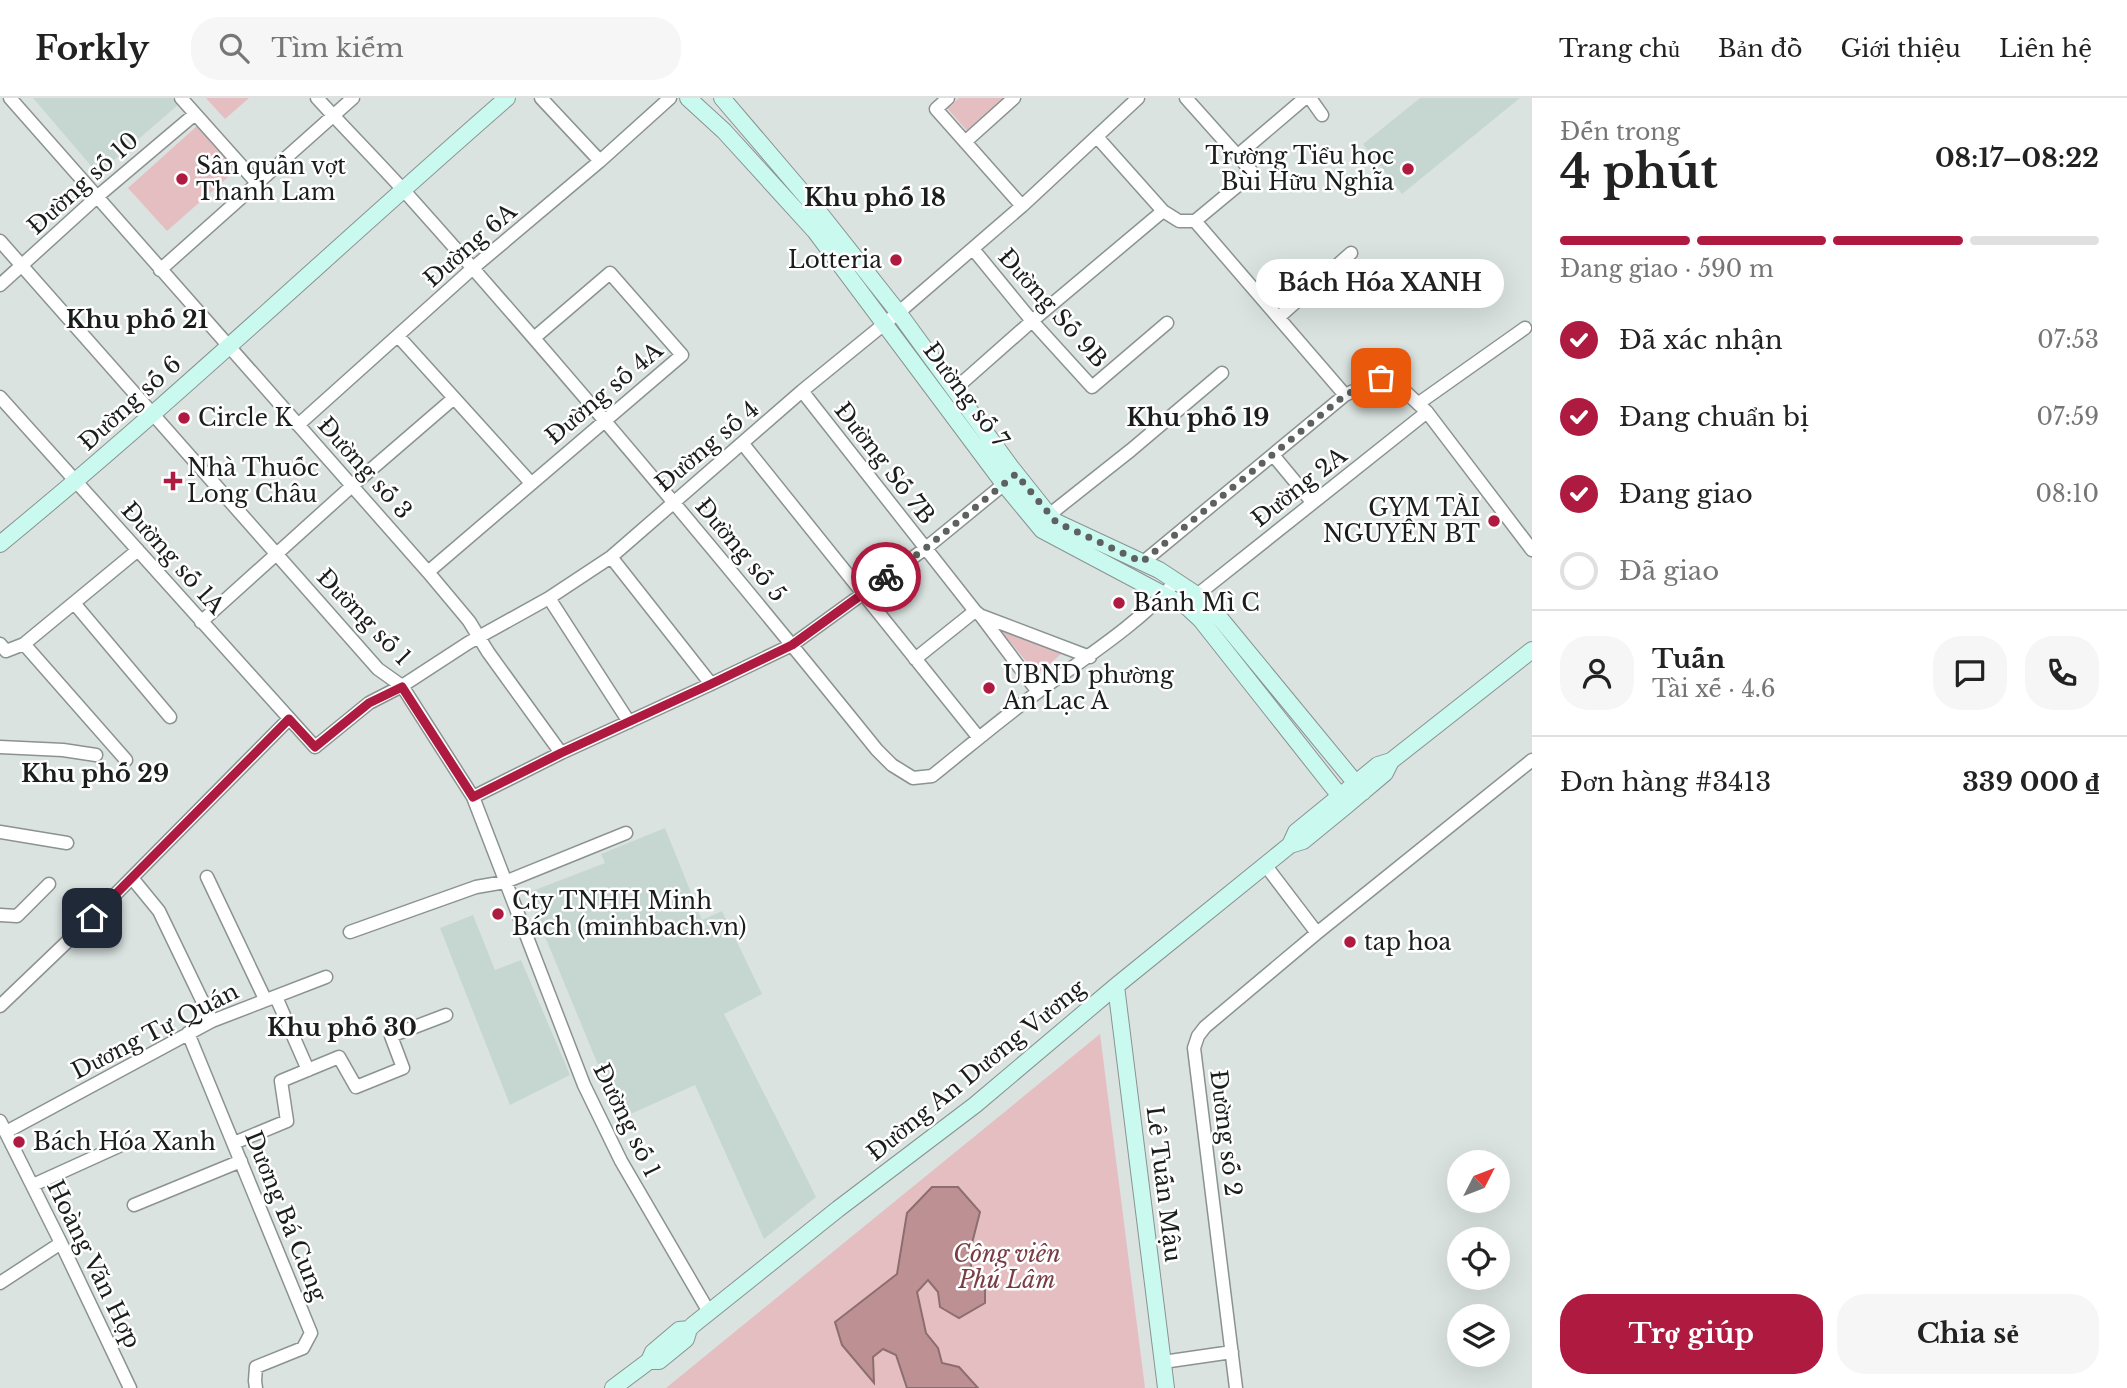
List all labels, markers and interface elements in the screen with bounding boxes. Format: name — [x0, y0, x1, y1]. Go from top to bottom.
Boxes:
search box — [191, 17, 681, 80]
text: Forkly — [35, 28, 149, 69]
icon: search — [215, 29, 253, 67]
text: Tìm kiếm — [271, 32, 404, 64]
text: Trang chủ — [1559, 34, 1680, 63]
text: Bản đồ — [1718, 34, 1802, 63]
text: Giới thiệu — [1840, 34, 1961, 63]
text: Liên hệ — [1999, 34, 2092, 63]
text: Đến trong — [1560, 118, 1680, 146]
street label: Đường số 10 — [22, 126, 144, 240]
place label: Trường Tiểu học Bùi Hữu Nghĩa — [1205, 142, 1394, 196]
text: 08:17–08:22 — [1935, 142, 2099, 174]
text: 4 phút — [1560, 143, 1718, 200]
place label: Sân quần vợt Thanh Lam — [196, 152, 346, 206]
marker: Trường Tiểu học Bùi Hữu Nghĩa — [1400, 161, 1416, 177]
marker: Sân quần vợt Thanh Lam — [174, 171, 190, 187]
district label: Khu phố 18 — [804, 183, 946, 212]
street label: Đường 6A — [418, 196, 523, 293]
street label: Đường Số 9B — [992, 243, 1114, 373]
place label: Lotteria — [788, 246, 882, 274]
marker: Lotteria — [888, 252, 904, 268]
text: Đang giao · 590 m — [1560, 255, 1774, 283]
callout: Bách Hóa XANH — [1257, 259, 1505, 308]
text: Bách Hóa XANH — [1278, 269, 1482, 297]
district label: Khu phố 21 — [66, 305, 208, 334]
icon: check — [1560, 321, 1598, 359]
text: Đã xác nhận — [1619, 324, 1783, 356]
text: 07:53 — [2037, 326, 2099, 354]
street label: Đường số 4A — [540, 335, 669, 450]
street label: Đường số 7 — [917, 337, 1015, 454]
pin — [1351, 348, 1411, 408]
street label: Đường số 6 — [73, 350, 187, 456]
icon: bag — [1362, 359, 1400, 397]
street label: Đường số 4 — [650, 395, 764, 497]
street label: Đường Số 7B — [829, 397, 941, 529]
icon: check — [1560, 398, 1598, 436]
text: Đang chuẩn bị — [1619, 401, 1809, 433]
district label: Khu phố 19 — [1127, 403, 1270, 432]
text: 07:59 — [2037, 403, 2099, 431]
place label: Circle K — [198, 404, 294, 432]
marker: Circle K — [176, 410, 192, 426]
street label: Đường số 3 — [312, 411, 418, 525]
street label: Đường 2A — [1246, 440, 1353, 533]
place label: Nhà Thuốc Long Châu — [187, 454, 319, 508]
marker: Nhà Thuốc Long Châu — [165, 473, 181, 489]
icon: check — [1560, 475, 1598, 513]
text: Đang giao — [1619, 478, 1753, 510]
text: 08:10 — [2035, 480, 2099, 508]
street label: Đường số 5 — [690, 493, 792, 607]
place label: GYM TÀI NGUYÊN BT — [1323, 493, 1481, 548]
street label: Đường số 1A — [115, 496, 231, 621]
marker: GYM TÀI NGUYÊN BT — [1486, 513, 1502, 529]
courier — [851, 542, 921, 612]
text: Đã giao — [1619, 555, 1719, 587]
icon: bike — [867, 558, 905, 596]
street label: Đường số 1 — [311, 563, 417, 671]
place label: Bánh Mì C — [1133, 589, 1260, 617]
marker: Bánh Mì C — [1111, 595, 1127, 611]
button: person — [1560, 636, 1634, 710]
button: chat — [1933, 636, 2007, 710]
button: phone — [2025, 636, 2099, 710]
text: Tuấn — [1652, 643, 1725, 675]
place label: UBND phường An Lạc A — [1002, 661, 1174, 715]
text: Tài xế · 4.6 — [1652, 675, 1775, 703]
marker: UBND phường An Lạc A — [981, 680, 997, 696]
district label: Khu phố 29 — [21, 759, 169, 788]
text: Đơn hàng #3413 — [1560, 766, 1771, 798]
text: 339 000 ₫ — [1962, 766, 2099, 798]
place label: Cty TNHH Minh Bách (minhbach.vn) — [512, 887, 746, 941]
pin — [62, 888, 122, 948]
icon: home — [73, 899, 111, 937]
marker: Cty TNHH Minh Bách (minhbach.vn) — [490, 906, 506, 922]
place label: tap hoa — [1364, 928, 1452, 956]
marker: tap hoa — [1342, 934, 1358, 950]
street label: Đường An Dương Vương — [861, 973, 1091, 1167]
street label: Dương Tự Quán — [67, 977, 243, 1085]
district label: Khu phố 30 — [267, 1013, 417, 1042]
street label: Đường số 1 — [587, 1058, 667, 1182]
street label: Đường số 2 — [1204, 1068, 1248, 1198]
street label: Lê Tuấn Mậu — [1141, 1105, 1187, 1263]
street label: Dương Bá Cung — [239, 1127, 333, 1305]
place label: Bách Hóa Xanh — [33, 1128, 216, 1156]
marker: Bách Hóa Xanh — [11, 1134, 27, 1150]
north arrow — [1447, 1150, 1510, 1213]
map controls — [1447, 1150, 1510, 1367]
street label: Hoàng Văn Hợp — [41, 1175, 147, 1353]
button: locate — [1447, 1227, 1510, 1290]
park label: Công viên Phú Lâm — [953, 1240, 1061, 1294]
button: Trợ giúp — [1560, 1294, 1823, 1374]
button: Chia sẻ — [1837, 1294, 2099, 1374]
button: layers — [1447, 1304, 1510, 1367]

